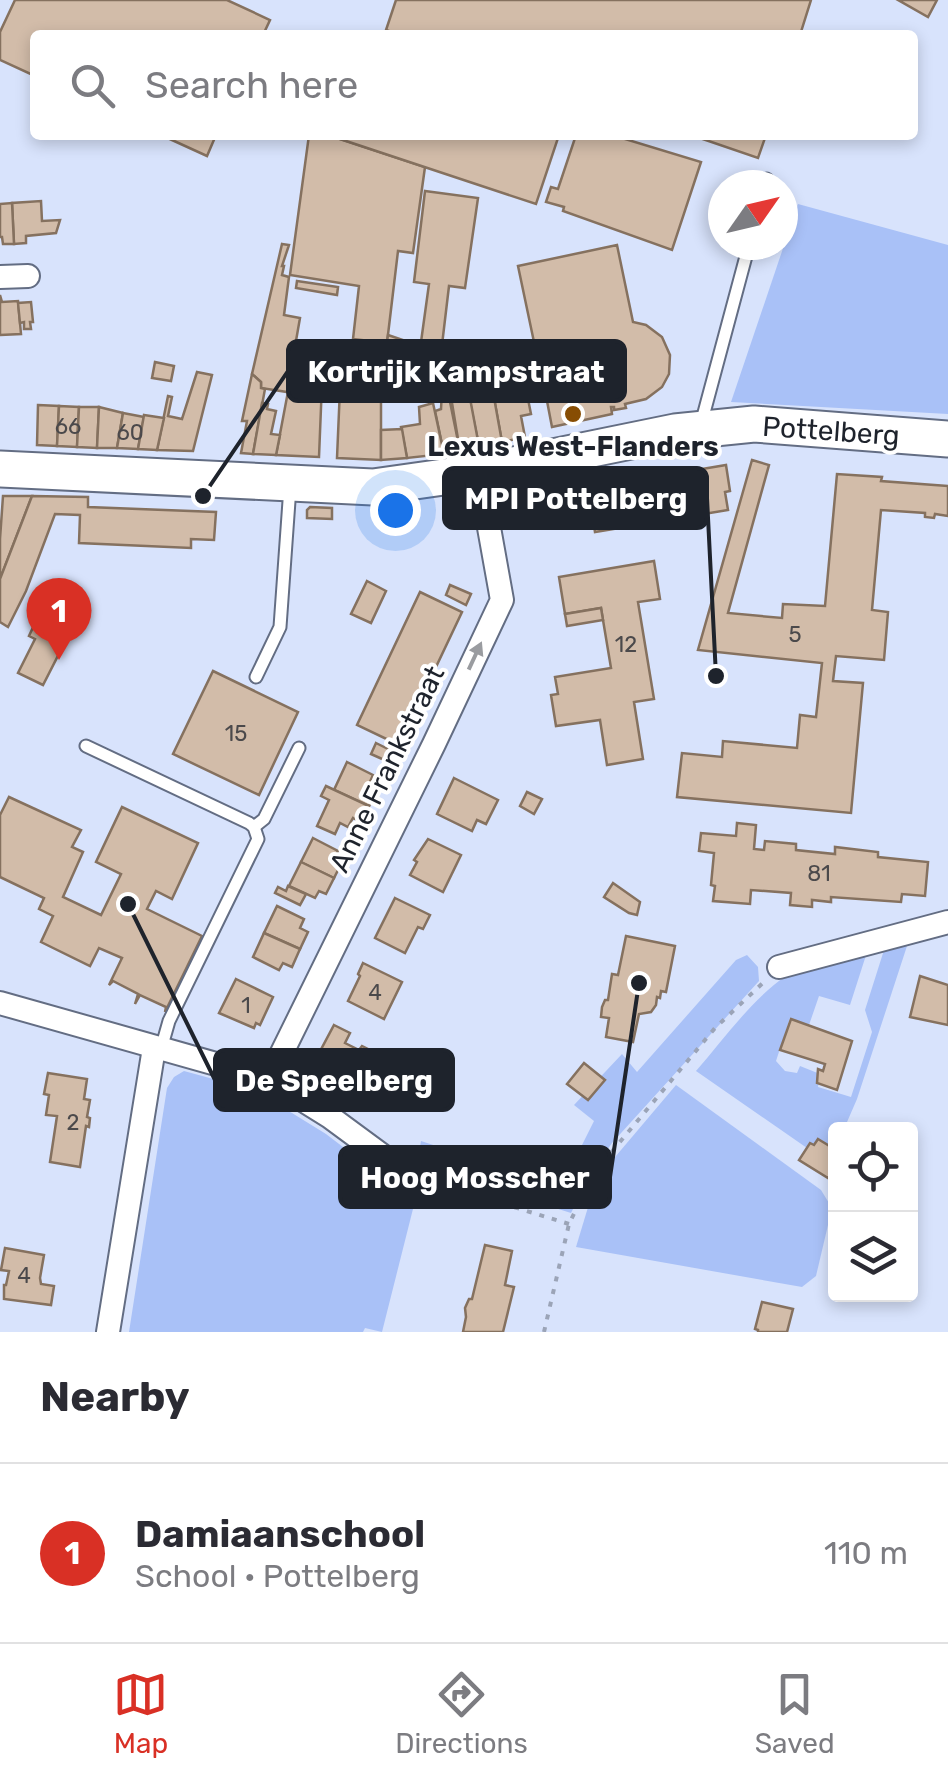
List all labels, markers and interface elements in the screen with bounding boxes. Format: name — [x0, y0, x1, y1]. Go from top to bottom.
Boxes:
search box — [30, 30, 918, 140]
icon: search — [65, 58, 120, 113]
text: Search here — [145, 62, 358, 108]
north arrow — [708, 170, 798, 260]
callout: Kortrijk Kampstraat — [288, 341, 625, 401]
text: Kortrijk Kampstraat — [307, 354, 605, 390]
marker: Lexus West-Flanders — [562, 403, 584, 425]
street label: Pottelberg — [761, 410, 901, 452]
house number: 66 — [55, 413, 81, 440]
house number: 60 — [116, 419, 144, 446]
place label: Lexus West-Flanders — [427, 430, 719, 463]
callout: MPI Pottelberg — [444, 468, 707, 528]
text: MPI Pottelberg — [464, 481, 688, 517]
your location — [370, 485, 421, 536]
pin: 1 — [27, 578, 92, 660]
house number: 5 — [788, 621, 802, 648]
house number: 12 — [615, 631, 637, 658]
one-way arrow — [467, 641, 484, 670]
street label: Anne Frankstraat — [323, 660, 451, 878]
house number: 15 — [225, 720, 247, 747]
house number: 81 — [807, 860, 831, 887]
house number: 4 — [368, 979, 382, 1006]
house number: 1 — [241, 992, 251, 1019]
callout: De Speelberg — [215, 1050, 453, 1110]
text: De Speelberg — [235, 1063, 433, 1099]
house number: 2 — [67, 1109, 79, 1136]
map controls — [828, 1122, 918, 1302]
button: locate — [828, 1122, 918, 1212]
callout: Hoog Mosscher — [340, 1147, 610, 1207]
text: Hoog Mosscher — [360, 1160, 590, 1196]
button: layers — [828, 1212, 918, 1302]
house number: 4 — [17, 1262, 31, 1289]
text: Nearby — [40, 1372, 190, 1422]
text: Damiaanschool — [135, 1511, 425, 1557]
text: 1 — [65, 1534, 80, 1572]
text: 110 m — [824, 1534, 908, 1572]
text: School · Pottelberg — [135, 1557, 420, 1595]
tab: Map — [113, 1667, 168, 1760]
tab: Directions — [395, 1667, 528, 1760]
tab: Saved — [755, 1667, 835, 1760]

